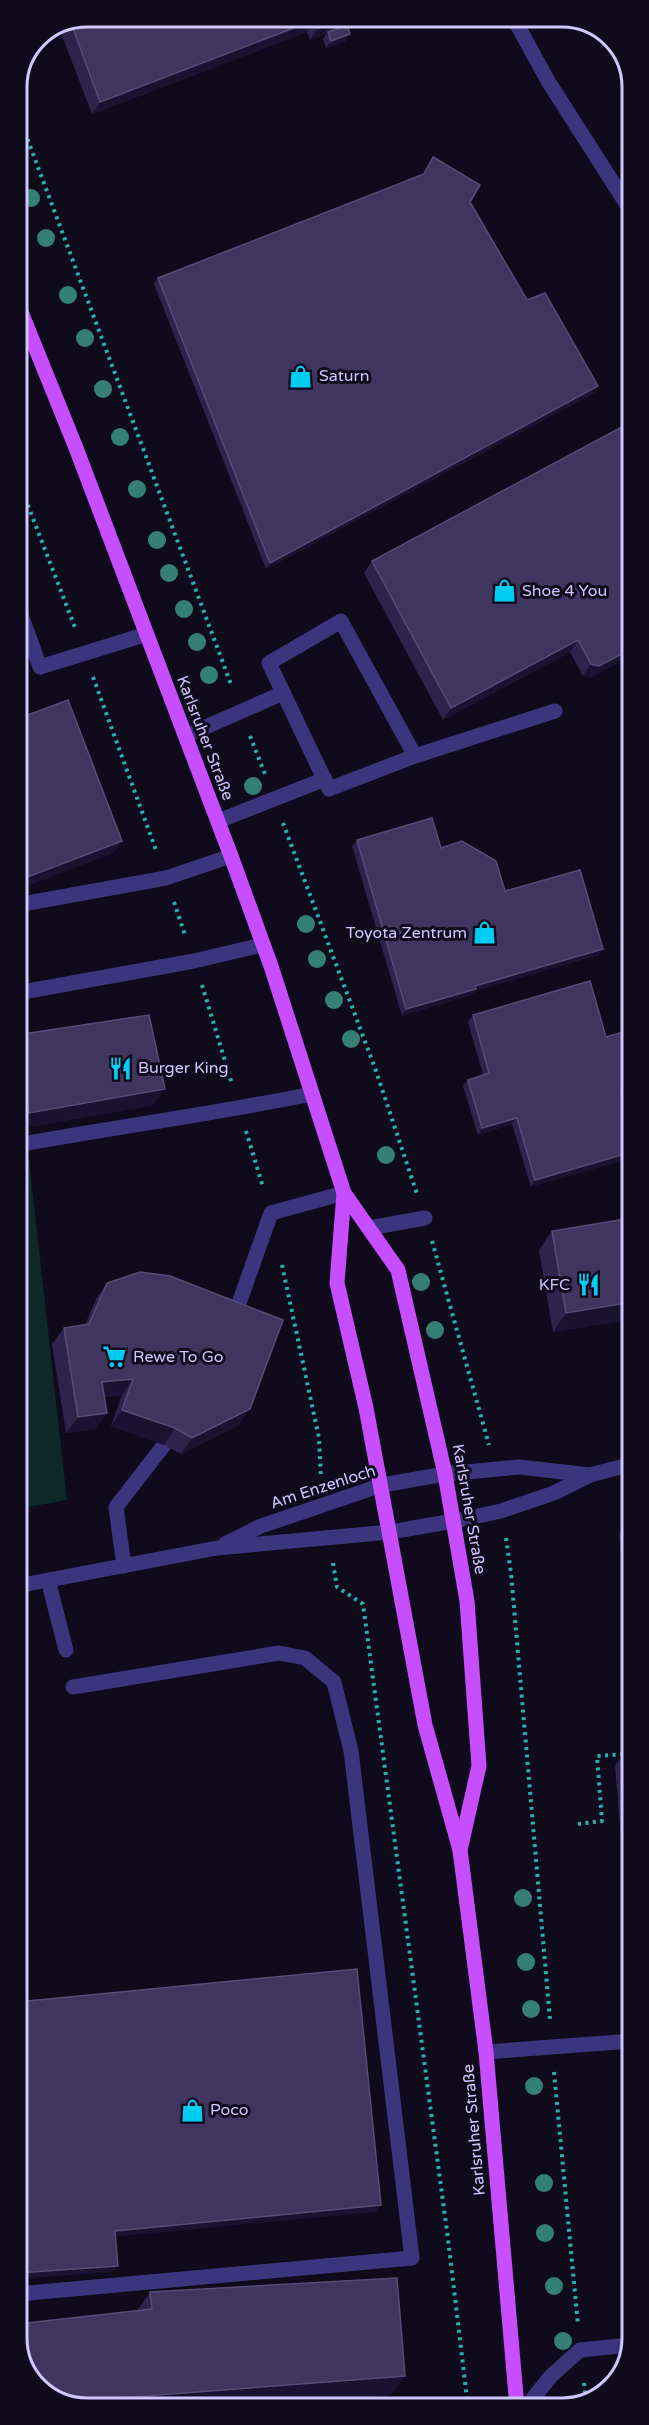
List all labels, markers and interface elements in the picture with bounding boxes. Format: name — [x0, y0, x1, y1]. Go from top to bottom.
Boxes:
shop icon: Saturn — [288, 363, 314, 389]
place label: Saturn — [319, 366, 369, 386]
shop icon: Shoe 4 You — [491, 578, 517, 604]
place label: Shoe 4 You — [522, 581, 607, 601]
street label: Karlsruher Straße — [172, 673, 238, 803]
shop icon: Toyota Zentrum — [472, 920, 498, 946]
place label: Toyota Zentrum — [346, 923, 467, 943]
restaurant icon: Burger King — [107, 1055, 133, 1081]
place label: Burger King — [138, 1058, 229, 1078]
restaurant icon: KFC — [575, 1272, 601, 1298]
place label: KFC — [539, 1275, 570, 1295]
supermarket icon: Rewe To Go — [102, 1344, 128, 1370]
place label: Rewe To Go — [133, 1347, 224, 1367]
street label: Karlsruher Straße — [448, 1442, 490, 1576]
street label: Am Enzenloch — [268, 1461, 378, 1513]
street label: Karlsruher Straße — [458, 2063, 490, 2197]
shop icon: Poco — [179, 2097, 205, 2123]
place label: Poco — [210, 2100, 248, 2120]

